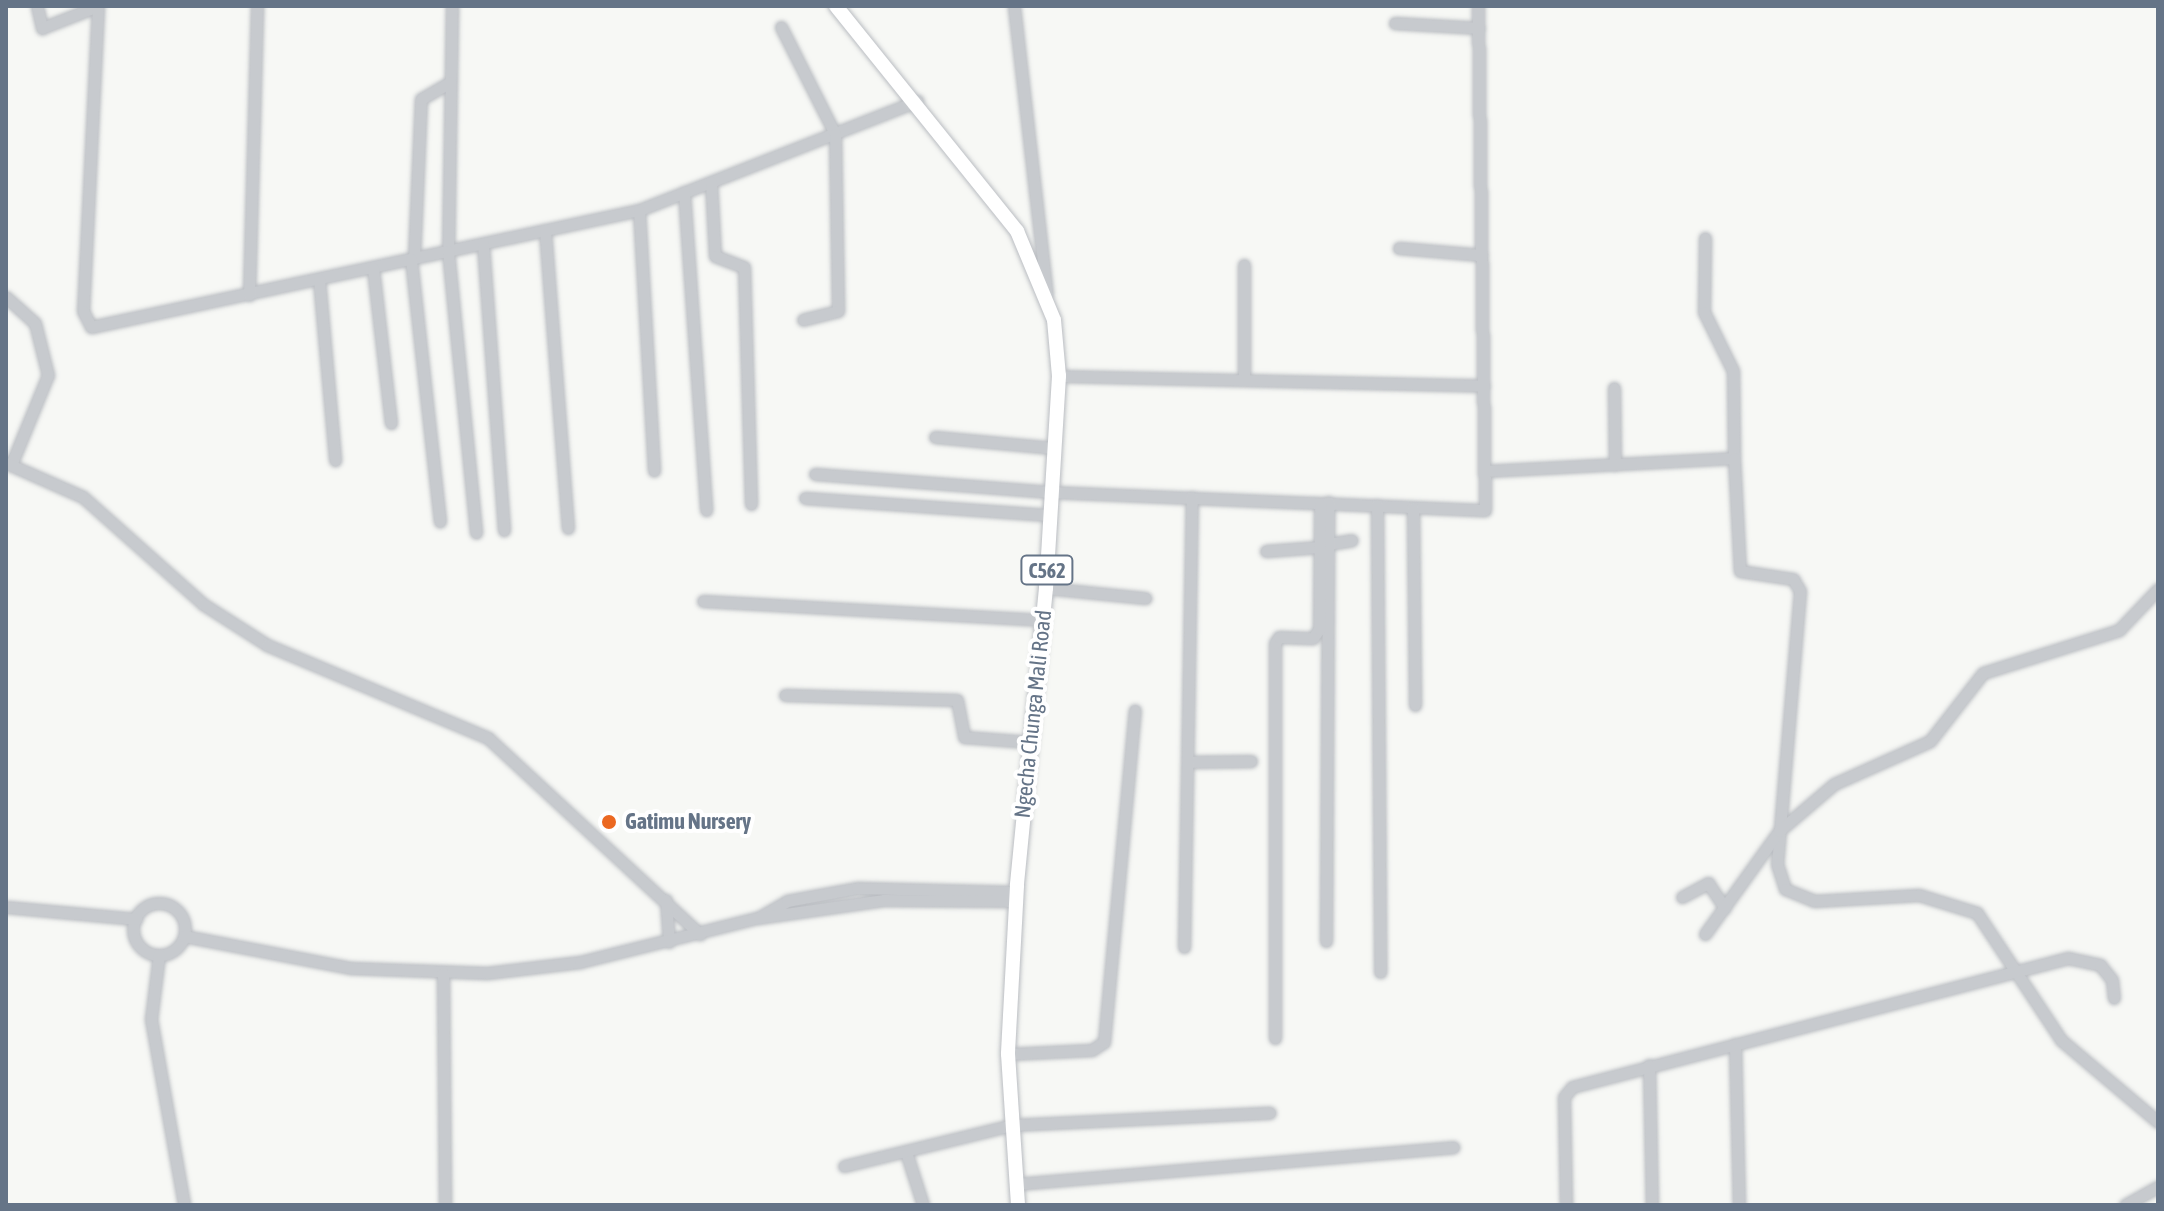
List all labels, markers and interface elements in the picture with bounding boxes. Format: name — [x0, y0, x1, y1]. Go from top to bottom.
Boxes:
road number: C562 — [1019, 554, 1075, 586]
street label: Ngecha Chunga Mali Road — [1009, 609, 1057, 819]
place label: Gatimu Nursery — [625, 809, 751, 835]
marker: Gatimu Nursery — [600, 813, 618, 831]

